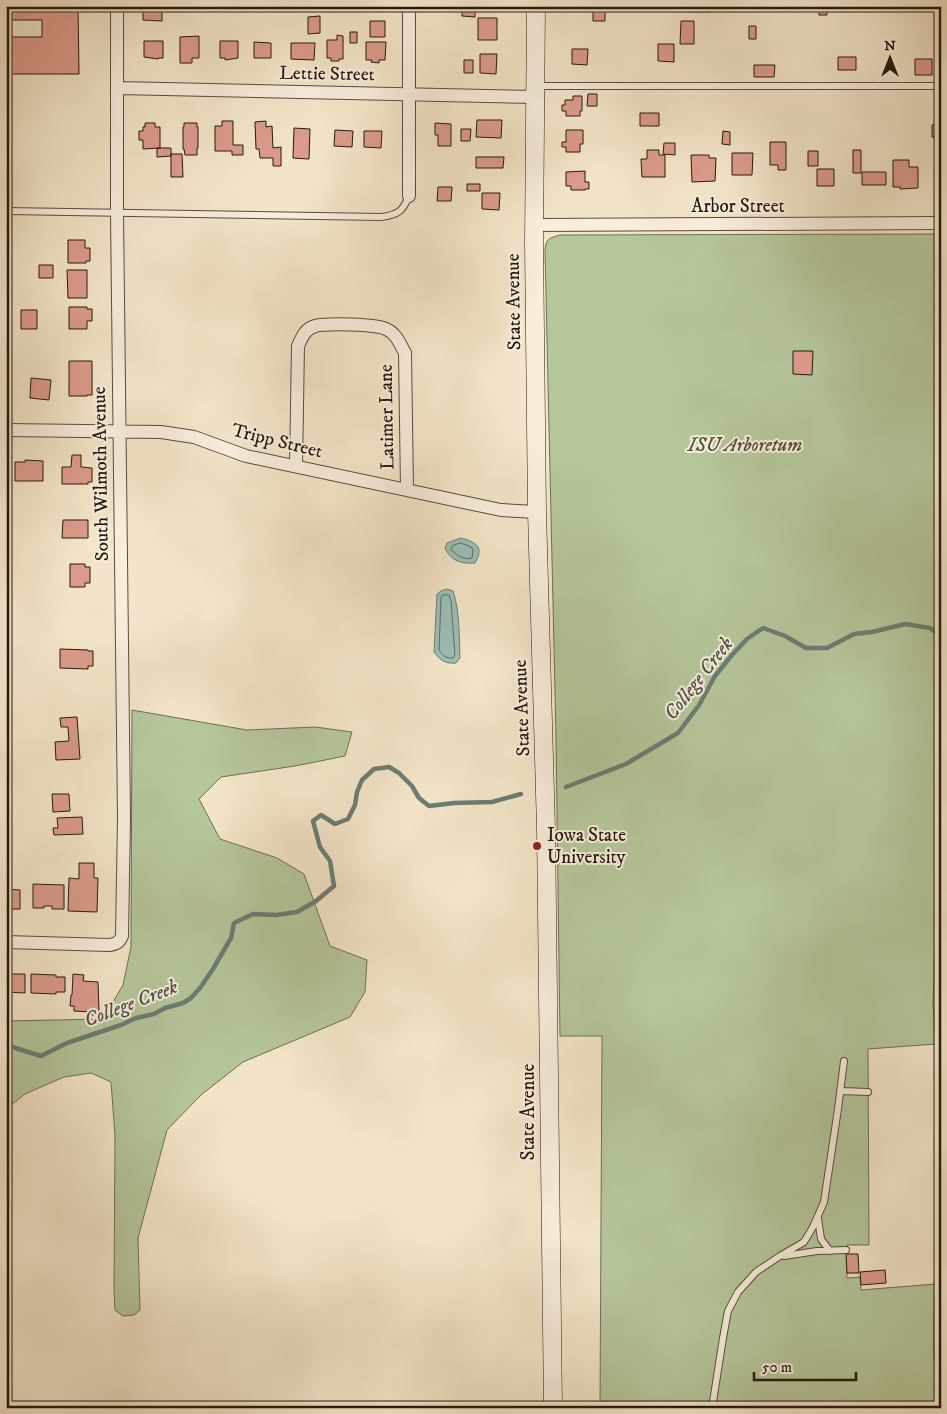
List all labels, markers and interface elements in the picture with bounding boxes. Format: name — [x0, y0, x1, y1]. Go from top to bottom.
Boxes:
north arrow — [864, 32, 914, 82]
text: N — [884, 37, 896, 55]
street label: Lettie Street — [279, 62, 375, 86]
street label: Arbor Street — [691, 195, 785, 218]
street label: State Avenue — [502, 253, 526, 351]
street label: Latimer Lane — [375, 364, 399, 470]
street label: South Wilmoth Avenue — [88, 386, 114, 562]
street label: Tripp Street — [229, 419, 325, 463]
park label: ISU Arboretum — [687, 434, 802, 457]
water label: College Creek — [659, 632, 740, 725]
street label: State Avenue — [509, 659, 535, 757]
place label: Iowa State University — [547, 824, 627, 869]
marker: Iowa State University — [531, 840, 543, 852]
water label: College Creek — [81, 974, 182, 1033]
street label: State Avenue — [517, 1063, 540, 1160]
scale bar — [754, 1349, 857, 1381]
text: 50 m — [762, 1358, 792, 1377]

